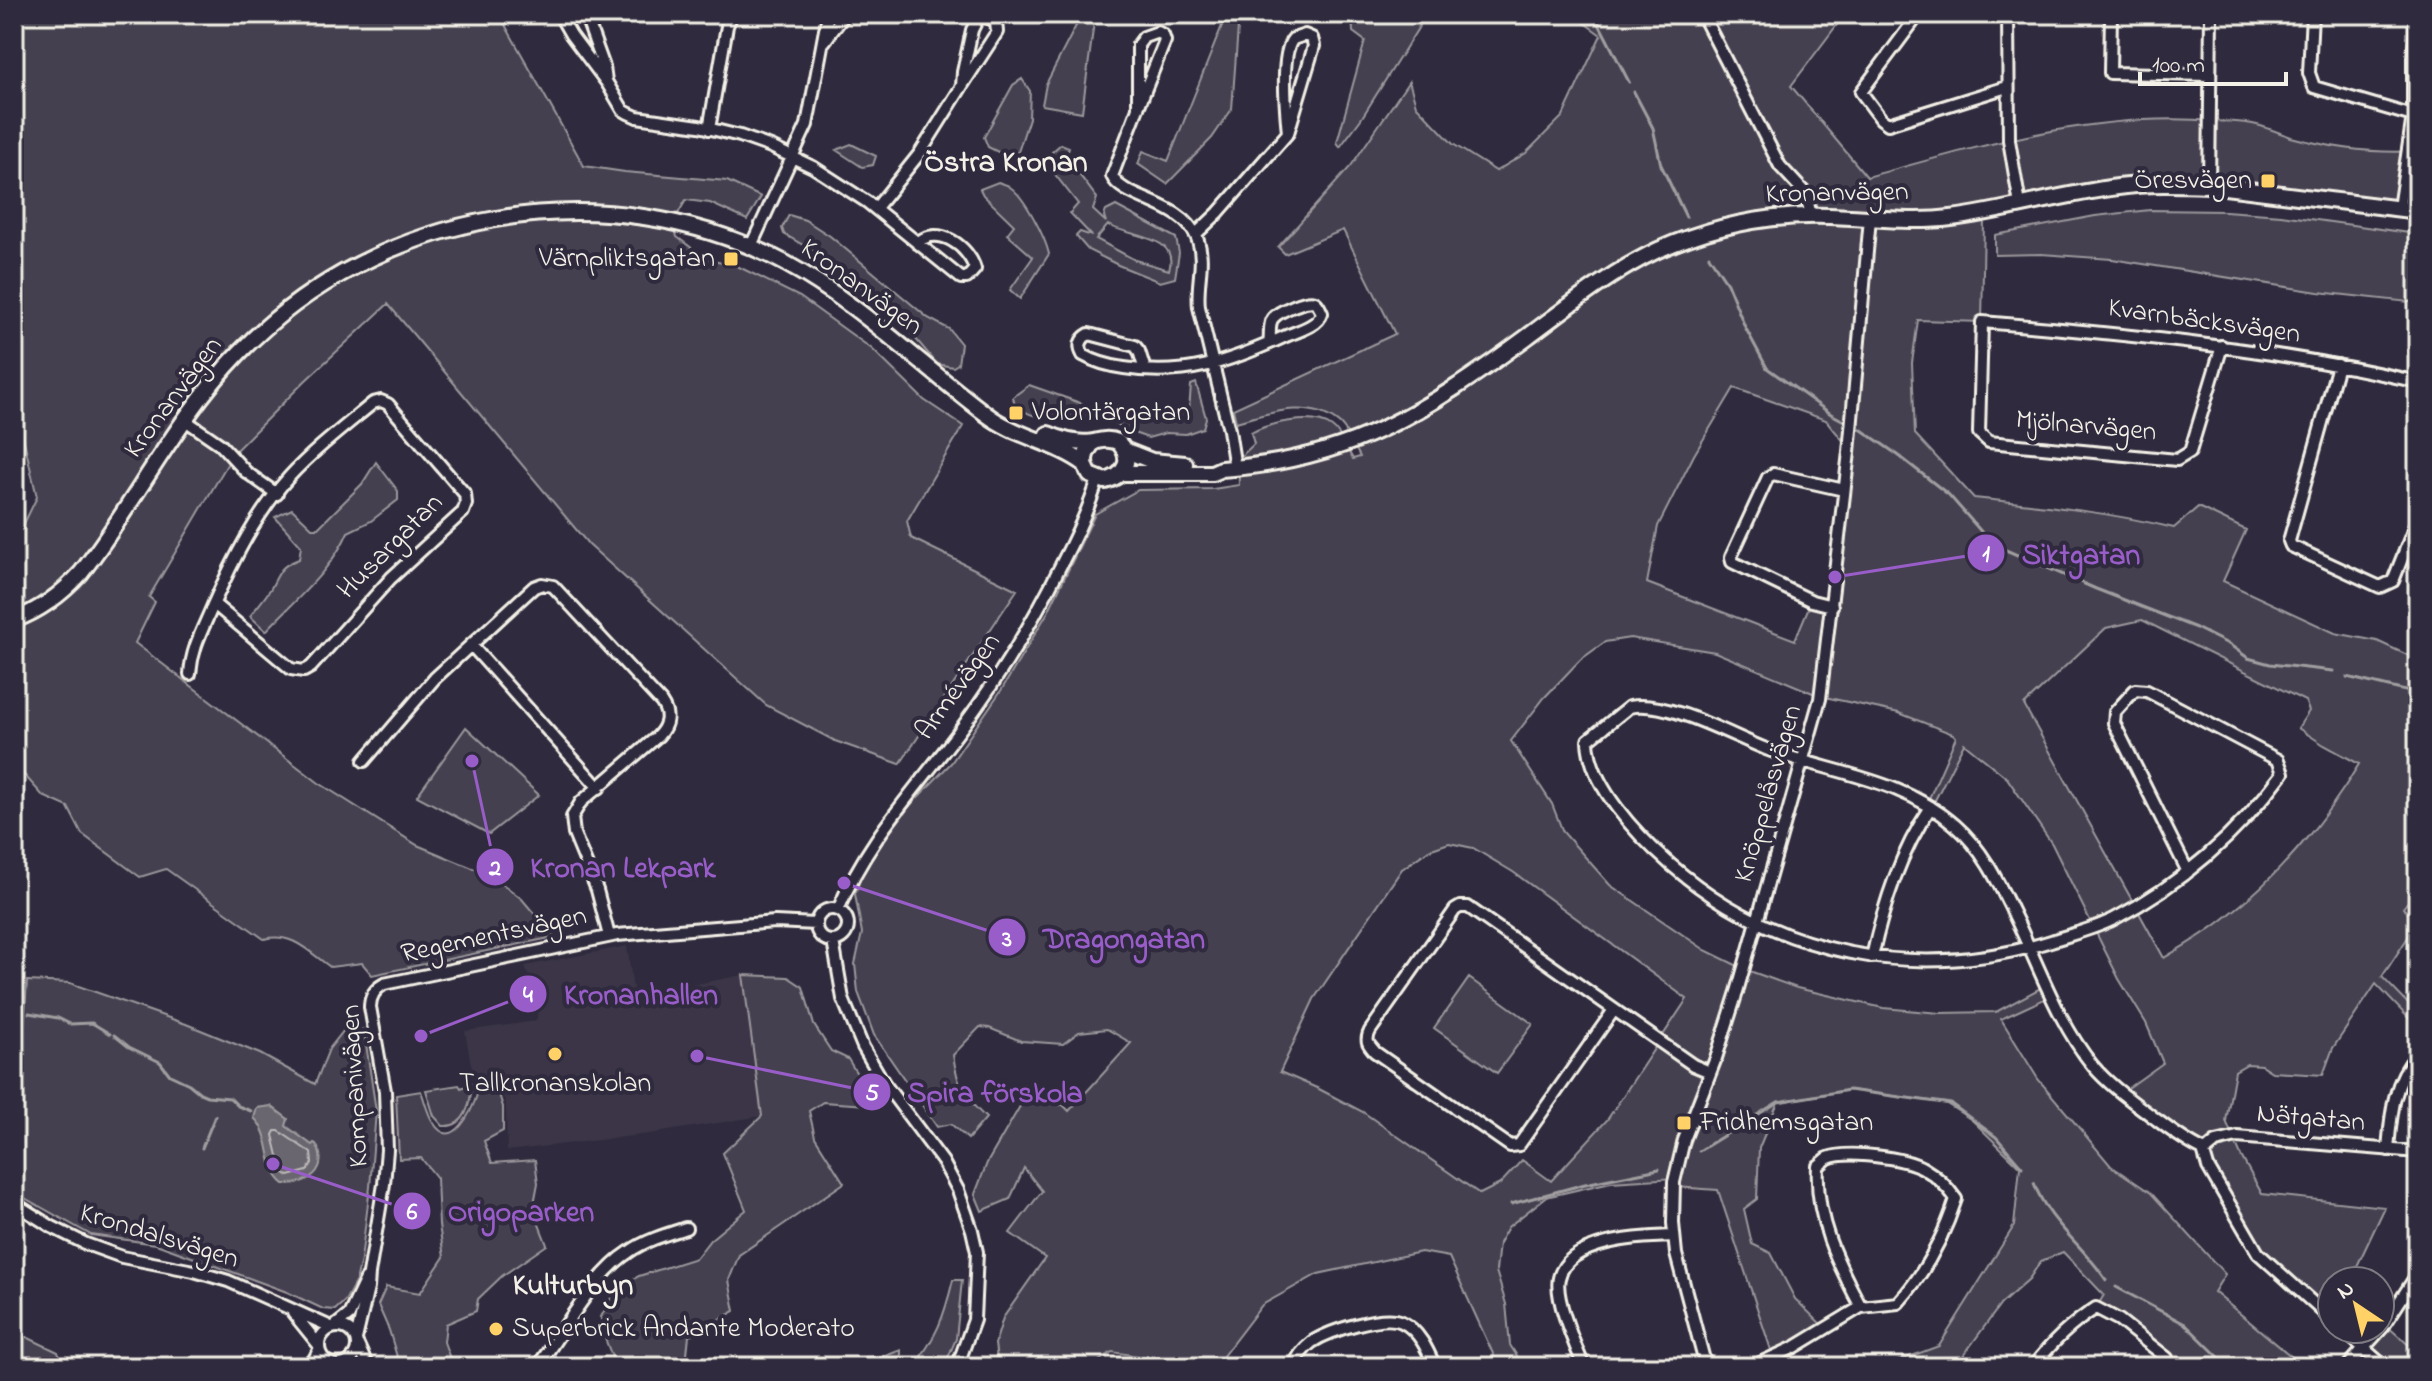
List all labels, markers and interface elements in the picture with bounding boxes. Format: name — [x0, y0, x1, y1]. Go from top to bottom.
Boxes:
scale bar — [2140, 36, 2286, 86]
text: 100 m — [2152, 49, 2205, 84]
district label: Östra Kronan — [924, 142, 1088, 186]
place label: Öresvägen — [2134, 161, 2252, 202]
street label: Kronanvägen — [1765, 172, 1909, 216]
marker: Öresvägen — [2259, 172, 2277, 190]
street label: Kronanvägen — [791, 229, 931, 347]
place label: Värnpliktsgatan — [538, 239, 715, 280]
marker: Värnpliktsgatan — [722, 250, 740, 268]
street label: Kvarnbäcksvägen — [2105, 288, 2303, 356]
street label: Kronanvägen — [114, 328, 234, 468]
place label: Volontärgatan — [1031, 393, 1190, 434]
street label: Mjölnarvägen — [2014, 400, 2158, 454]
marker: Volontärgatan — [1007, 404, 1025, 422]
street label: Husargatan — [328, 484, 454, 610]
callout: Siktgatan — [1966, 526, 2157, 580]
text: Siktgatan — [2022, 535, 2141, 580]
text: 1 — [1982, 538, 1990, 573]
street label: Armévägen — [906, 625, 1012, 749]
street label: Knöppelåsvägen — [1724, 700, 1814, 888]
callout: Kronan Lekpark — [475, 840, 732, 894]
text: Kronan Lekpark — [530, 848, 717, 892]
text: 2 — [488, 852, 501, 887]
street label: Regementsvägen — [397, 896, 591, 976]
callout: Dragongatan — [987, 910, 1222, 964]
text: Dragongatan — [1041, 919, 1205, 964]
text: 3 — [1001, 923, 1012, 958]
callout: Kronanhallen — [508, 967, 734, 1021]
text: Kronanhallen — [564, 975, 718, 1019]
text: 4 — [523, 979, 533, 1014]
street label: Kompanivägen — [331, 1004, 381, 1168]
marker: Tallkronanskolan — [546, 1045, 564, 1063]
place label: Tallkronanskolan — [459, 1064, 651, 1105]
callout: Spira förskola — [852, 1065, 1099, 1119]
text: Spira förskola — [907, 1073, 1083, 1117]
text: 5 — [865, 1077, 879, 1112]
street label: Nätgatan — [2255, 1094, 2367, 1144]
place label: Fridhemsgatan — [1699, 1103, 1873, 1144]
marker: Fridhemsgatan — [1675, 1114, 1693, 1132]
callout: Origoparken — [392, 1184, 611, 1238]
text: Origoparken — [448, 1192, 595, 1237]
street label: Krondalsvägen — [74, 1193, 244, 1281]
text: 6 — [407, 1196, 418, 1231]
district label: Kulturbyn — [513, 1265, 633, 1309]
north arrow — [2316, 1265, 2396, 1345]
text: N — [2331, 1274, 2362, 1308]
place label: Superbrick Andante Moderato — [512, 1309, 855, 1350]
marker: Superbrick Andante Moderato — [487, 1320, 505, 1338]

